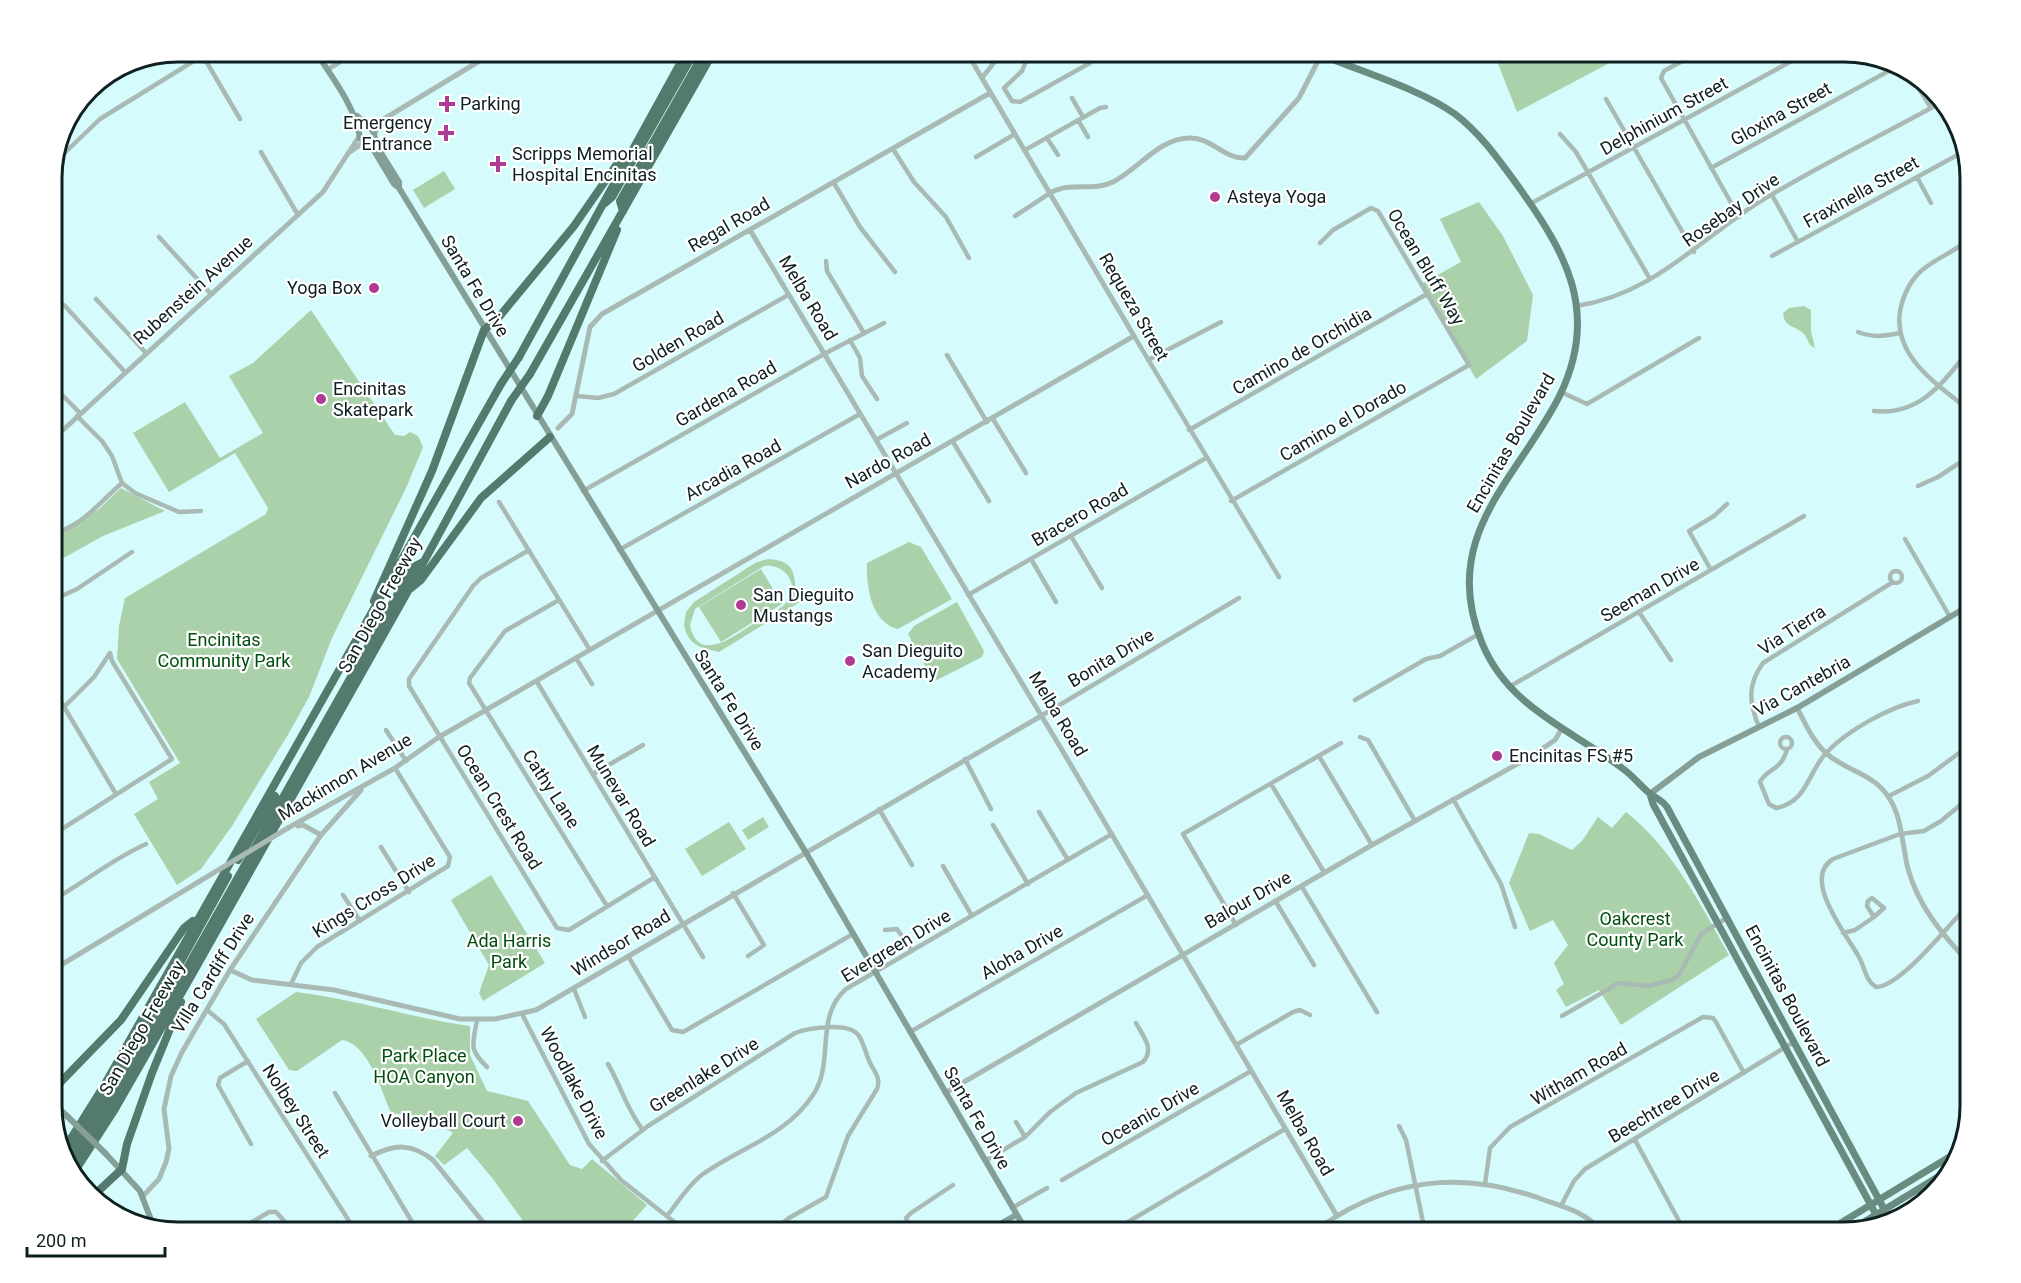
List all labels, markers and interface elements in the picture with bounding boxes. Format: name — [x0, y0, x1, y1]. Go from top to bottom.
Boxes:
street label: Delphinium Street — [1597, 72, 1731, 159]
street label: Gloxina Street — [1727, 77, 1835, 150]
place label: Parking — [460, 93, 521, 114]
marker: Parking — [438, 95, 456, 113]
place label: Emergency Entrance — [343, 112, 432, 154]
marker: Emergency Entrance — [437, 124, 455, 142]
place label: Scripps Memorial Hospital Encinitas — [512, 143, 657, 185]
street label: Fraxinella Street — [1799, 151, 1922, 232]
marker: Scripps Memorial Hospital Encinitas — [489, 155, 507, 173]
street label: Rosebay Drive — [1678, 168, 1783, 251]
place label: Asteya Yoga — [1227, 186, 1326, 207]
marker: Asteya Yoga — [1208, 190, 1222, 204]
street label: Regal Road — [684, 193, 773, 256]
street label: Ocean Bluff Way — [1383, 205, 1470, 329]
street label: Rubenstein Avenue — [129, 231, 257, 349]
street label: Santa Fe Drive — [437, 231, 514, 340]
street label: Requeza Street — [1095, 249, 1174, 364]
street label: Melba Road — [775, 251, 842, 344]
place label: Yoga Box — [287, 277, 362, 298]
marker: Yoga Box — [367, 281, 381, 295]
street label: Camino de Orchidia — [1229, 302, 1375, 399]
street label: Golden Road — [628, 307, 727, 376]
street label: Gardena Road — [671, 356, 780, 431]
street label: Encinitas Boulevard — [1462, 369, 1559, 516]
street label: Camino el Dorado — [1276, 376, 1410, 465]
place label: Encinitas Skatepark — [333, 378, 414, 420]
marker: Encinitas Skatepark — [314, 392, 328, 406]
street label: Nardo Road — [841, 428, 934, 493]
street label: Arcadia Road — [681, 434, 785, 505]
street label: Bracero Road — [1028, 479, 1132, 551]
street label: San Diego Freeway — [334, 533, 426, 676]
street label: Seeman Drive — [1597, 553, 1703, 626]
place label: San Dieguito Mustangs — [753, 584, 854, 626]
marker: San Dieguito Mustangs — [734, 598, 748, 612]
street label: Via Tierra — [1754, 600, 1829, 659]
street label: Bonita Drive — [1064, 624, 1157, 691]
park label: Encinitas Community Park — [158, 629, 291, 671]
place label: San Dieguito Academy — [862, 640, 963, 682]
street label: Santa Fe Drive — [690, 646, 769, 754]
street label: Via Cantebria — [1750, 650, 1854, 721]
marker: San Dieguito Academy — [843, 654, 857, 668]
street label: Melba Road — [1025, 667, 1092, 760]
street label: Mackinnon Avenue — [274, 728, 415, 825]
street label: Ocean Crest Road — [452, 740, 546, 873]
street label: Munevar Road — [583, 741, 660, 851]
place label: Encinitas FS #5 — [1509, 745, 1633, 766]
street label: Cathy Lane — [518, 746, 585, 832]
marker: Encinitas FS #5 — [1490, 749, 1504, 763]
street label: Kings Cross Drive — [308, 849, 439, 942]
street label: Balour Drive — [1201, 866, 1295, 933]
street label: Windsor Road — [567, 905, 674, 980]
street label: Evergreen Drive — [837, 905, 954, 987]
park label: Oakcrest County Park — [1587, 908, 1684, 950]
street label: Villa Cardiff Drive — [167, 909, 258, 1037]
street label: Aloha Drive — [977, 920, 1066, 983]
street label: Encinitas Boulevard — [1741, 921, 1834, 1070]
park label: Ada Harris Park — [467, 930, 551, 972]
street label: San Diego Freeway — [94, 956, 189, 1099]
street label: Woodlake Drive — [536, 1023, 613, 1142]
street label: Greenlake Drive — [645, 1033, 762, 1117]
street label: Witham Road — [1527, 1038, 1631, 1110]
park label: Park Place HOA Canyon — [373, 1045, 475, 1087]
street label: Nolbey Street — [258, 1060, 335, 1162]
street label: Santa Fe Drive — [940, 1063, 1015, 1173]
street label: Beechtree Drive — [1605, 1064, 1723, 1147]
street label: Oceanic Drive — [1097, 1077, 1203, 1150]
street label: Melba Road — [1273, 1086, 1338, 1179]
place label: Volleyball Court — [381, 1110, 506, 1131]
marker: Volleyball Court — [511, 1114, 525, 1128]
scale bar — [27, 1220, 165, 1258]
text: 200 m — [36, 1230, 87, 1251]

